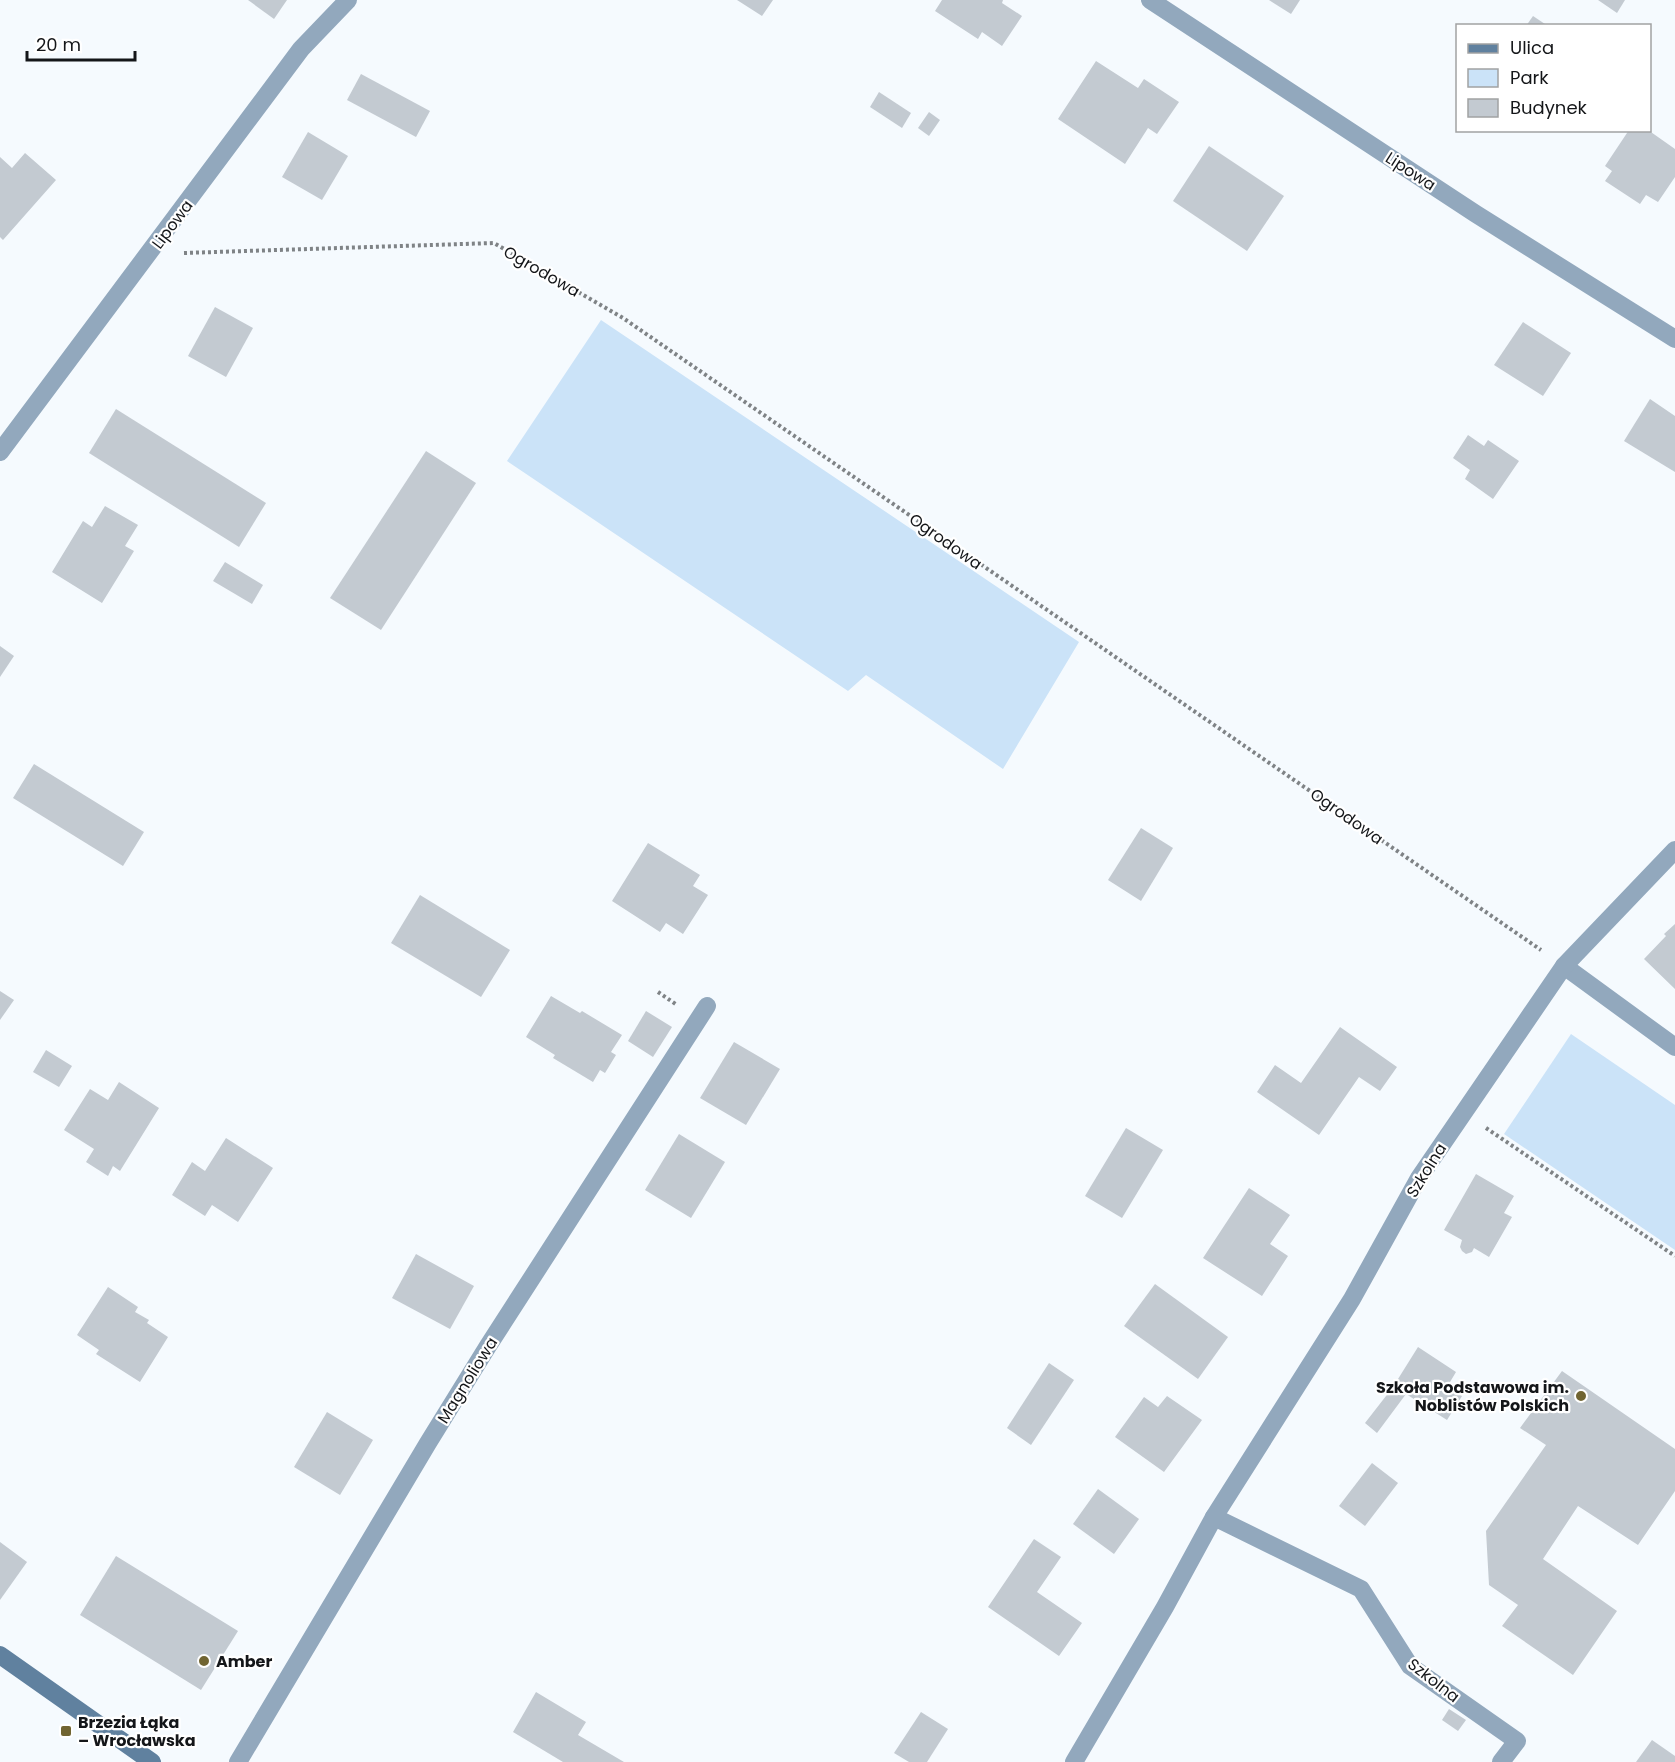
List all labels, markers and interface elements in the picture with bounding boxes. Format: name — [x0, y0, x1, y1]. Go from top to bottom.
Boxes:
scale bar — [27, 24, 135, 62]
legend — [1456, 24, 1651, 132]
text: 20 m — [36, 32, 81, 57]
text: Ulica — [1510, 35, 1554, 60]
text: Park — [1510, 65, 1549, 90]
text: Budynek — [1510, 95, 1588, 120]
street label: Lipowa — [1381, 147, 1440, 196]
street label: Lipowa — [146, 195, 198, 254]
street label: Ogrodowa — [499, 240, 584, 303]
street label: Ogrodowa — [904, 508, 987, 575]
street label: Ogrodowa — [1305, 783, 1388, 850]
street label: Szkolna — [1401, 1139, 1452, 1202]
street label: Magnoliowa — [432, 1333, 503, 1428]
place label: Szkoła Podstawowa im. Noblistów Polskich — [1376, 1376, 1569, 1417]
marker: Szkoła Podstawowa im. Noblistów Polskich — [1574, 1389, 1588, 1403]
place label: Amber — [216, 1650, 272, 1673]
street label: Szkolna — [1403, 1653, 1464, 1708]
marker: Amber — [197, 1654, 211, 1668]
place label: Brzezia Łąka – Wrocławska — [78, 1711, 196, 1752]
marker: Brzezia Łąka – Wrocławska — [59, 1724, 73, 1738]

